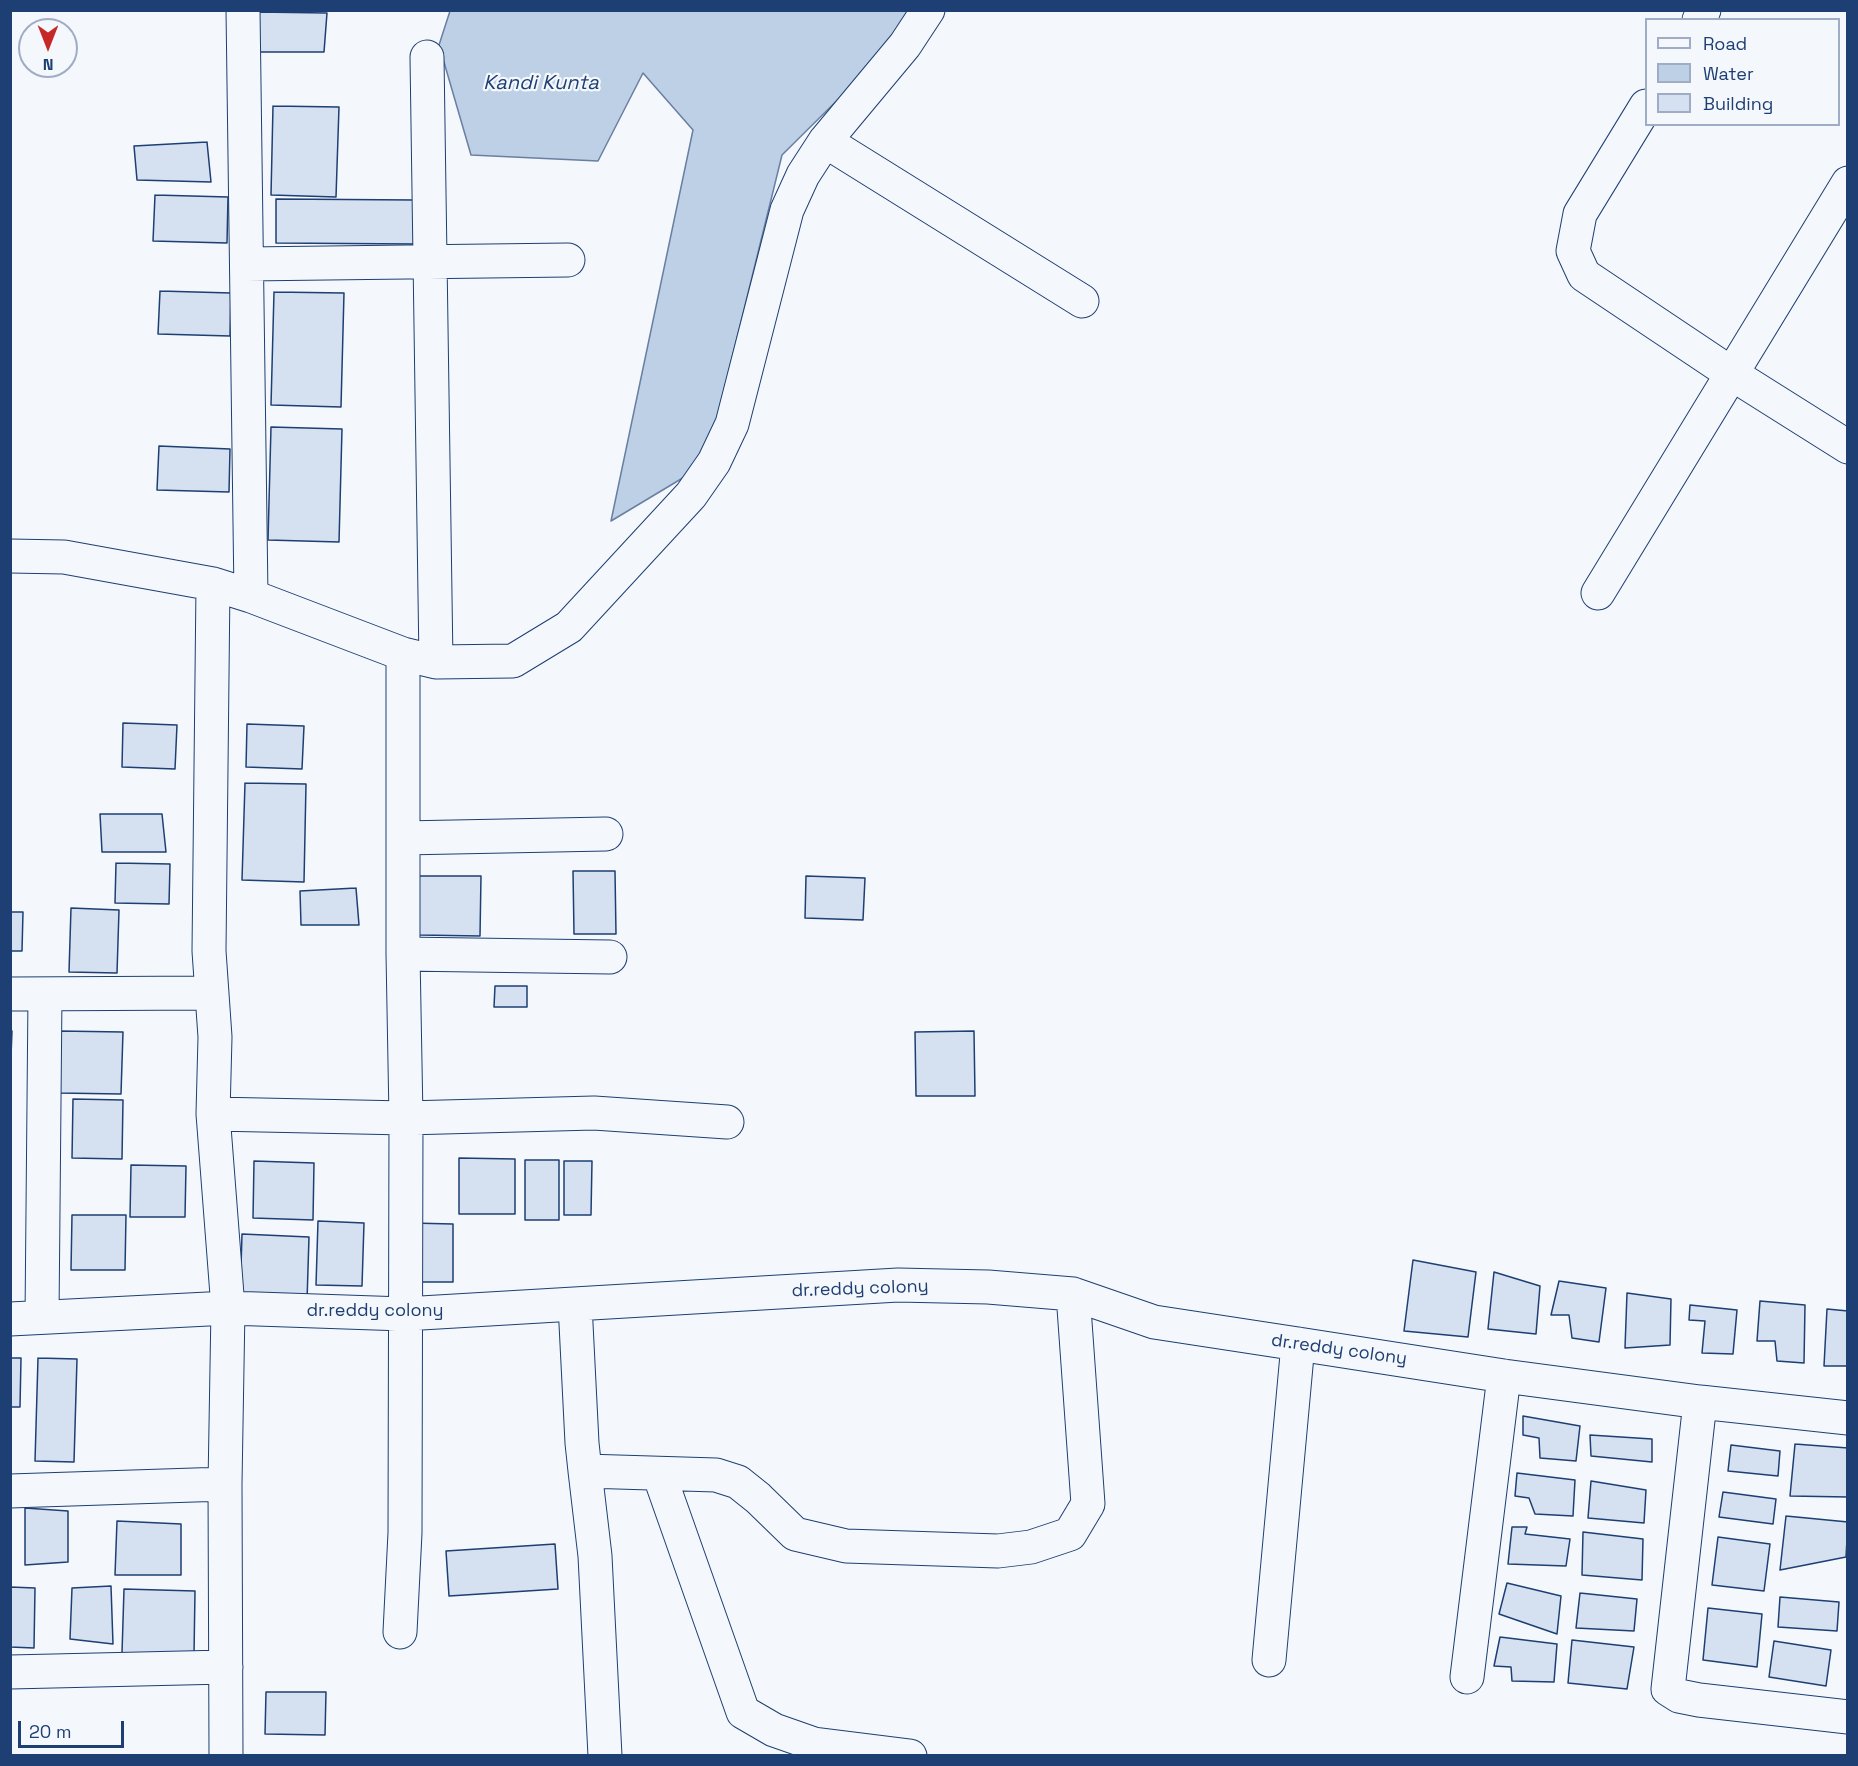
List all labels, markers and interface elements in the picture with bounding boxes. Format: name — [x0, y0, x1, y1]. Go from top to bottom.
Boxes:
north arrow — [18, 18, 78, 78]
legend — [1645, 18, 1840, 126]
text: Road — [1703, 32, 1747, 55]
text: N — [43, 54, 53, 75]
text: Water — [1703, 62, 1754, 85]
water label: Kandi Kunta — [483, 72, 599, 96]
text: Building — [1703, 92, 1773, 115]
street label: dr.reddy colony — [791, 1276, 929, 1302]
street label: dr.reddy colony — [306, 1300, 444, 1322]
street label: dr.reddy colony — [1270, 1330, 1408, 1370]
scale bar — [21, 1709, 128, 1747]
text: 20 m — [29, 1720, 72, 1743]

